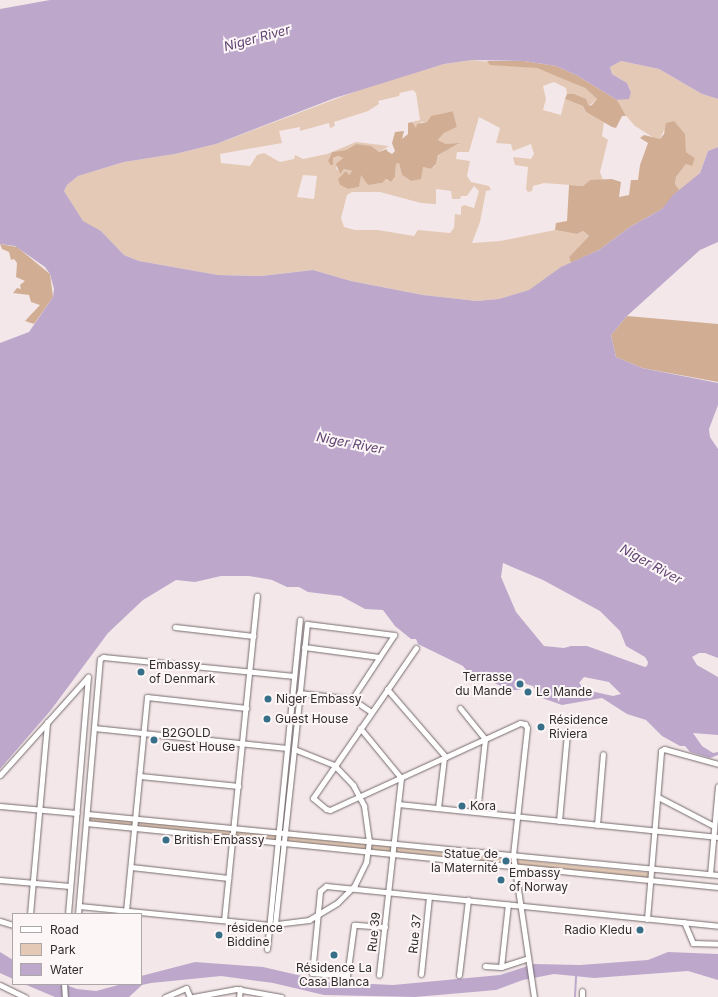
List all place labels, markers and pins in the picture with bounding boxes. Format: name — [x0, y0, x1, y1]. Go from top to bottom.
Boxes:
place label: Embassy of Denmark — [149, 658, 215, 686]
marker: Embassy of Denmark — [136, 667, 146, 677]
place label: Terrasse du Mande — [455, 670, 512, 698]
marker: Terrasse du Mande — [515, 679, 525, 689]
place label: Le Mande — [536, 685, 592, 699]
marker: Le Mande — [523, 687, 533, 697]
place label: Niger Embassy — [276, 692, 362, 706]
marker: Niger Embassy — [263, 694, 273, 704]
place label: Guest House — [275, 712, 348, 726]
place label: Résidence Riviera — [549, 713, 608, 741]
marker: Guest House — [262, 714, 272, 724]
marker: Résidence Riviera — [536, 722, 546, 732]
place label: B2GOLD Guest House — [162, 726, 235, 754]
marker: B2GOLD Guest House — [149, 735, 159, 745]
place label: Kora — [470, 799, 496, 813]
marker: Kora — [457, 801, 467, 811]
place label: British Embassy — [174, 833, 264, 847]
marker: British Embassy — [161, 835, 171, 845]
place label: Statue de la Maternité — [431, 847, 498, 875]
marker: Statue de la Maternité — [501, 856, 511, 866]
place label: Embassy of Norway — [509, 866, 568, 894]
marker: Embassy of Norway — [496, 875, 506, 885]
place label: résidence Biddine — [227, 921, 283, 949]
place label: Radio Kledu — [564, 923, 632, 937]
marker: Radio Kledu — [635, 925, 645, 935]
marker: résidence Biddine — [214, 930, 224, 940]
marker: Résidence La Casa Blanca — [329, 950, 339, 960]
place label: Résidence La Casa Blanca — [296, 961, 372, 989]

